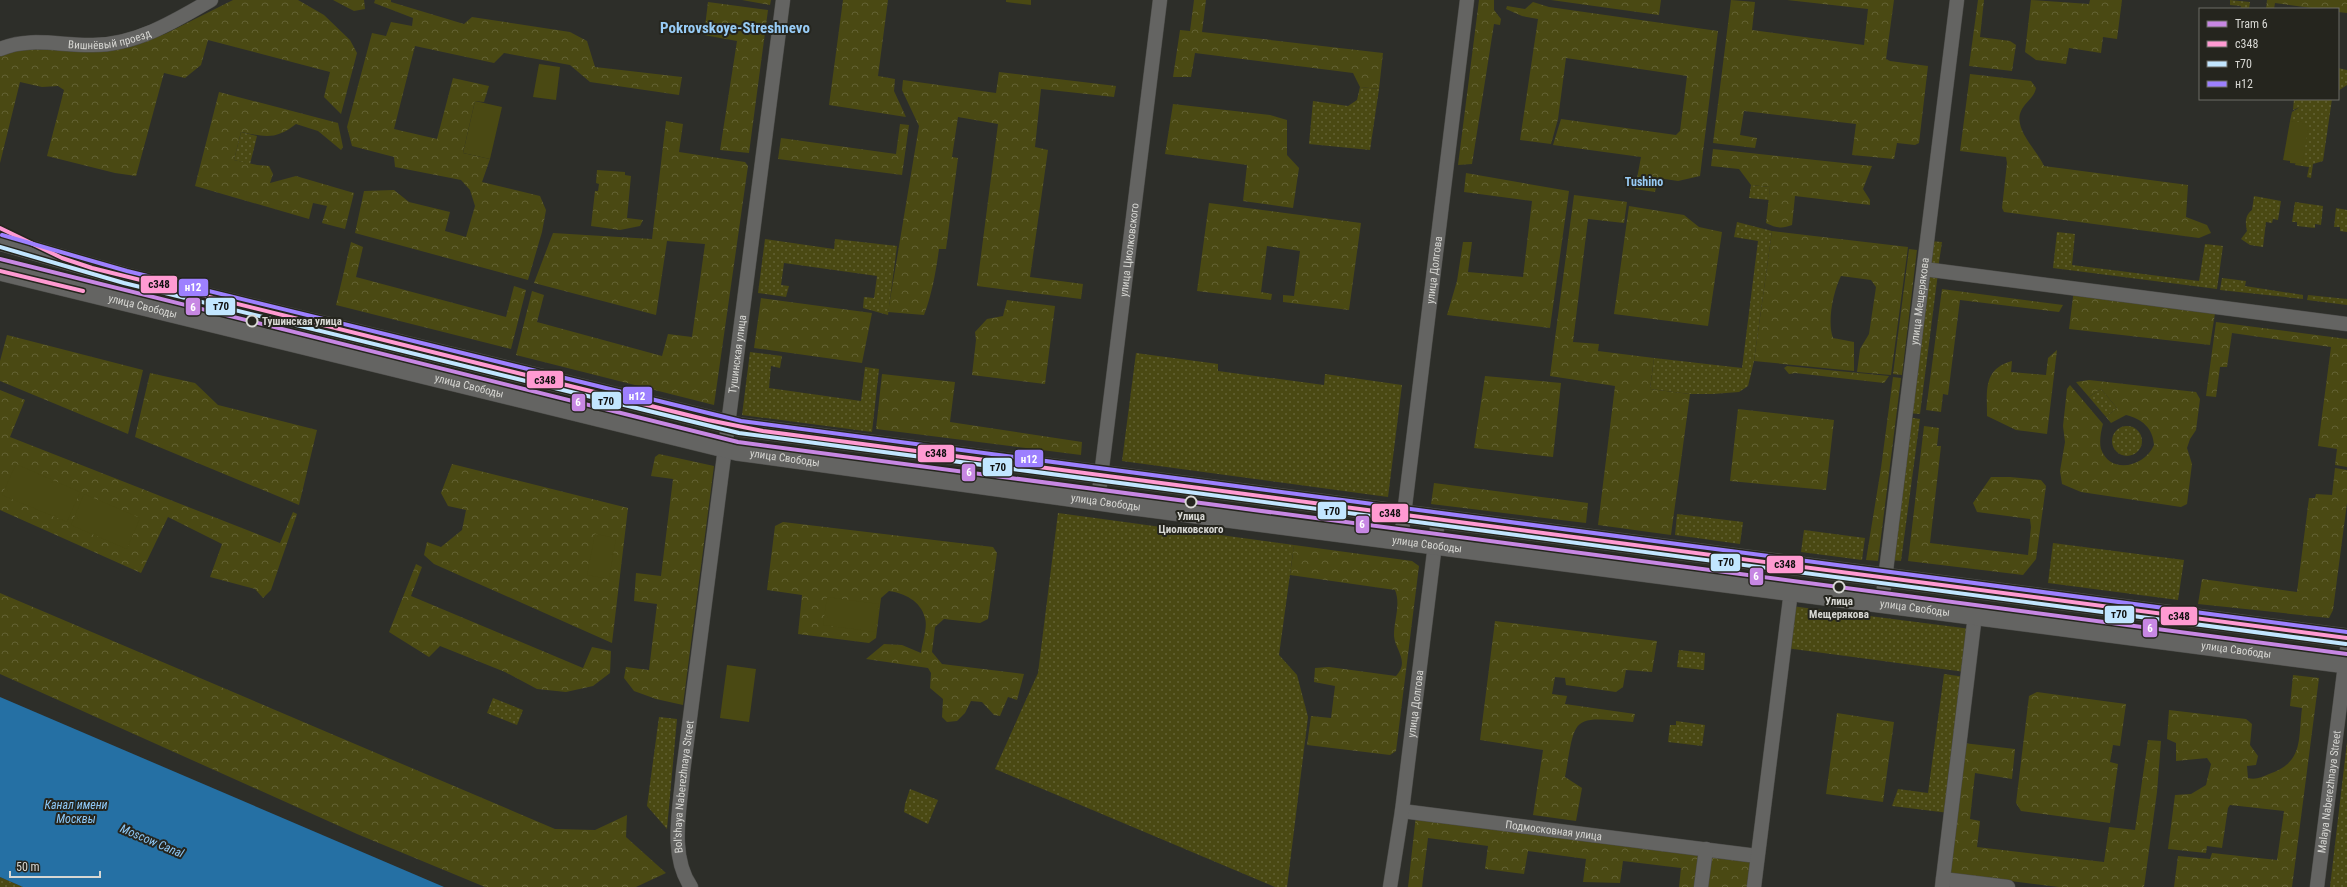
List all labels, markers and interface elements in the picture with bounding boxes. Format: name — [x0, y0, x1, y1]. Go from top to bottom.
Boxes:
legend — [2199, 8, 2339, 100]
text: Tram 6 — [2235, 17, 2268, 31]
district label: Pokrovskoye-Streshnevo — [660, 19, 810, 37]
street label: Вишнёвый проезд — [68, 26, 153, 52]
text: с348 — [2235, 37, 2258, 51]
text: т70 — [2235, 57, 2252, 71]
text: н12 — [2235, 77, 2253, 91]
district label: Tushino — [1625, 175, 1663, 189]
street label: улица Циолковского — [1117, 202, 1141, 298]
street label: улица Долгова — [1423, 236, 1445, 304]
street label: улица Мещерякова — [1908, 257, 1931, 346]
line badge: с348 — [140, 275, 178, 294]
text: с348 — [148, 278, 170, 291]
line badge: н12 — [178, 278, 209, 297]
text: н12 — [185, 281, 202, 294]
street label: улица Свободы — [107, 291, 179, 321]
line badge: 6 — [185, 297, 201, 316]
line badge: т70 — [205, 297, 236, 316]
text: т70 — [213, 300, 229, 313]
text: 6 — [190, 301, 196, 314]
marker: Тушинская улица — [245, 314, 259, 328]
street label: Тушинская улица — [726, 314, 749, 394]
place label: Тушинская улица — [262, 315, 342, 328]
line badge: с348 — [526, 370, 564, 389]
street label: улица Свободы — [433, 371, 505, 400]
text: с348 — [534, 374, 556, 387]
line badge: н12 — [622, 386, 653, 405]
text: н12 — [629, 390, 646, 403]
line badge: т70 — [591, 391, 622, 410]
line badge: 6 — [571, 393, 586, 412]
text: т70 — [598, 395, 614, 408]
text: 6 — [575, 396, 581, 409]
line badge: с348 — [917, 444, 955, 463]
street label: улица Свободы — [749, 446, 821, 469]
text: с348 — [925, 447, 947, 460]
line badge: н12 — [1014, 449, 1044, 468]
text: н12 — [1021, 453, 1038, 466]
line badge: т70 — [982, 457, 1013, 477]
text: т70 — [990, 461, 1006, 474]
line badge: 6 — [961, 463, 976, 482]
text: 6 — [966, 466, 972, 479]
street label: улица Свободы — [1070, 491, 1142, 513]
marker: Улица Циолковского — [1184, 495, 1198, 509]
line badge: т70 — [1317, 501, 1347, 520]
line badge: с348 — [1371, 503, 1409, 523]
text: т70 — [1324, 505, 1340, 518]
text: с348 — [1379, 507, 1401, 520]
place label: Улица Циолковского — [1158, 510, 1224, 536]
line badge: 6 — [1355, 515, 1370, 534]
text: 6 — [1359, 518, 1365, 531]
street label: улица Свободы — [1391, 533, 1463, 555]
line badge: т70 — [1710, 553, 1741, 572]
line badge: с348 — [1766, 555, 1804, 574]
text: т70 — [1718, 556, 1734, 569]
text: с348 — [1774, 558, 1796, 571]
line badge: 6 — [1749, 567, 1764, 586]
text: 6 — [1753, 570, 1759, 583]
marker: Улица Мещерякова — [1832, 580, 1846, 594]
place label: Улица Мещерякова — [1809, 595, 1869, 621]
street label: улица Свободы — [1879, 597, 1951, 619]
line badge: т70 — [2104, 605, 2135, 624]
line badge: с348 — [2160, 606, 2198, 626]
text: т70 — [2111, 608, 2127, 621]
text: с348 — [2168, 610, 2190, 623]
line badge: 6 — [2142, 618, 2158, 638]
text: 6 — [2147, 622, 2153, 635]
street label: улица Свободы — [2200, 639, 2272, 661]
street label: улица Долгова — [1405, 669, 1426, 738]
street label: Bol'shaya Naberezhnaya Street — [671, 720, 696, 854]
street label: Malaya Naberezhnaya Street — [2315, 730, 2343, 854]
water label: Канал имени Москвы — [44, 798, 108, 826]
street label: Подмосковная улица — [1505, 818, 1603, 843]
water label: Moscow Canal — [118, 821, 186, 861]
scale bar — [10, 853, 100, 879]
text: 50 m — [16, 860, 40, 874]

